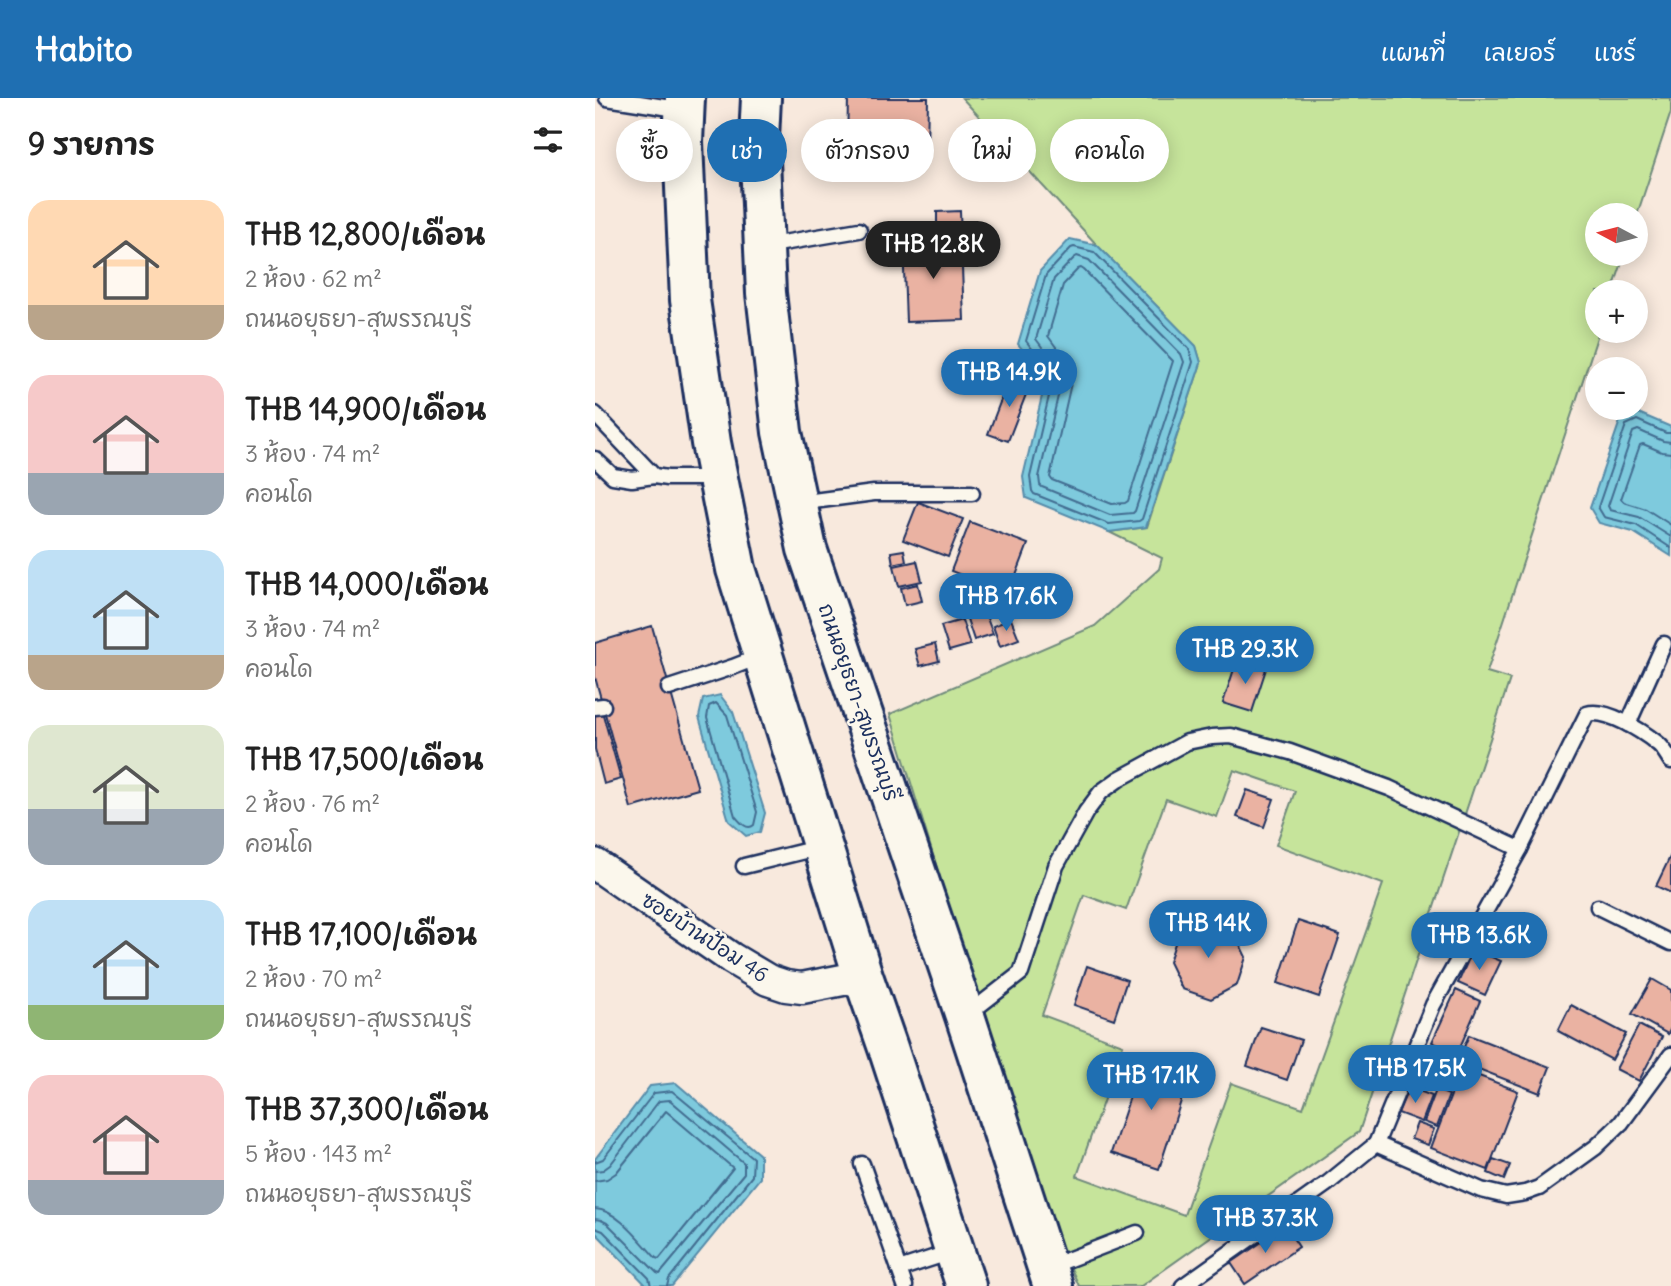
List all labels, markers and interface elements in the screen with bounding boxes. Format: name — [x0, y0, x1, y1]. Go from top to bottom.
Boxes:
text: Habito — [35, 28, 133, 70]
text: แผนที่ — [1381, 37, 1446, 67]
text: เลเยอร์ — [1484, 37, 1556, 67]
text: แชร์ — [1594, 37, 1636, 67]
chip: ซื้อ — [616, 119, 693, 182]
chip: เช่า — [707, 119, 787, 182]
chip: ตัวกรอง — [801, 119, 934, 182]
chip: ใหม่ — [948, 119, 1036, 182]
chip: คอนโด — [1050, 119, 1169, 182]
icon: filters — [529, 121, 567, 159]
text: 9 รายการ — [28, 125, 155, 163]
north arrow — [1585, 203, 1649, 266]
map controls — [1585, 203, 1648, 420]
text: THB 12,800/เดือน — [245, 215, 485, 253]
pin: THB 12.8K — [853, 222, 1013, 281]
icon: home — [84, 228, 168, 312]
text: THB 12.8K — [881, 229, 985, 258]
text: 2 ห้อง · 62 m² — [245, 264, 382, 293]
button: + — [1585, 280, 1648, 343]
text: ถนนอยุธยา-สุพรรณบุรี — [245, 304, 472, 333]
pin: THB 14.9K — [929, 350, 1089, 409]
text: THB 14.9K — [957, 357, 1061, 386]
button: − — [1585, 357, 1648, 420]
text: THB 14,900/เดือน — [245, 390, 486, 428]
icon: home — [84, 403, 168, 487]
text: 3 ห้อง · 74 m² — [245, 439, 380, 468]
text: คอนโด — [245, 479, 313, 508]
text: THB 14,000/เดือน — [245, 565, 489, 603]
pin: THB 17.6K — [926, 574, 1086, 633]
icon: home — [84, 578, 168, 662]
text: THB 17.6K — [955, 581, 1057, 610]
street label: ถนนอยุธยา-สุพรรณบุรี — [810, 600, 905, 805]
text: 3 ห้อง · 74 m² — [245, 614, 380, 643]
pin: THB 29.3K — [1165, 626, 1325, 686]
text: THB 29.3K — [1192, 634, 1298, 663]
text: คอนโด — [245, 654, 313, 683]
text: THB 17,500/เดือน — [245, 740, 484, 778]
icon: home — [84, 753, 168, 837]
text: 2 ห้อง · 76 m² — [245, 789, 380, 818]
text: คอนโด — [245, 829, 313, 858]
street label: ซอยบ้านป้อม 46 — [636, 886, 774, 988]
pin: THB 14K — [1143, 900, 1273, 960]
text: THB 14K — [1165, 908, 1251, 937]
pin: THB 13.6K — [1399, 912, 1559, 972]
text: THB 17,100/เดือน — [245, 915, 477, 953]
text: THB 13.6K — [1427, 920, 1531, 949]
icon: home — [84, 928, 168, 1012]
text: 2 ห้อง · 70 m² — [245, 964, 382, 993]
text: ถนนอยุธยา-สุพรรณบุรี — [245, 1004, 472, 1033]
pin: THB 17.5K — [1335, 1046, 1495, 1105]
pin: THB 17.1K — [1071, 1052, 1231, 1112]
text: THB 17.5K — [1364, 1053, 1466, 1082]
text: THB 17.1K — [1103, 1060, 1199, 1089]
text: THB 37,300/เดือน — [245, 1090, 489, 1128]
icon: home — [84, 1103, 168, 1187]
text: 5 ห้อง · 143 m² — [245, 1139, 392, 1168]
text: ถนนอยุธยา-สุพรรณบุรี — [245, 1179, 472, 1208]
pin: THB 37.3K — [1185, 1196, 1345, 1255]
text: THB 37.3K — [1212, 1203, 1318, 1232]

